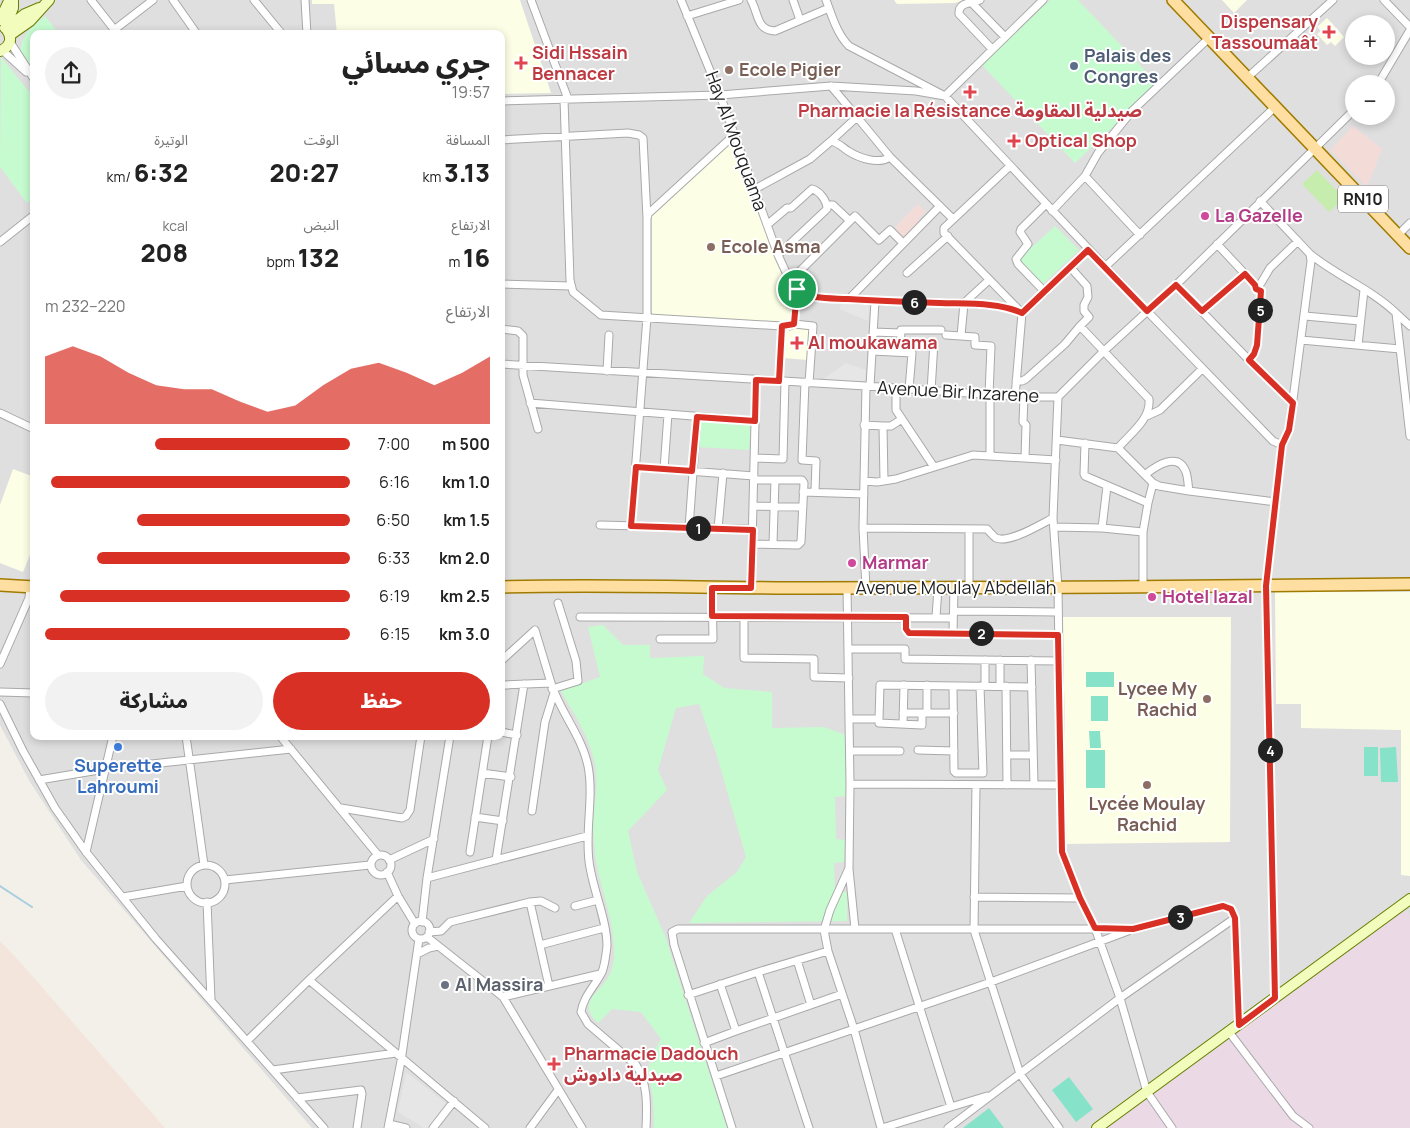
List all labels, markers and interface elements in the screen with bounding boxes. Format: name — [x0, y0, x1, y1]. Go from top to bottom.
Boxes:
place label: Dispensary Tassoumaât — [1211, 9, 1318, 54]
map controls — [1345, 15, 1395, 125]
button: + — [1345, 15, 1395, 65]
marker: Dispensary Tassoumaât — [1322, 25, 1336, 39]
place label: Sidi Hssain Bennacer — [532, 40, 628, 85]
text: جري مسائي — [342, 43, 490, 81]
place label: Palais des Congres — [1084, 43, 1171, 88]
button: share — [45, 47, 97, 99]
marker: Sidi Hssain Bennacer — [514, 56, 528, 70]
place label: Ecole Pigier — [739, 57, 841, 81]
marker: Palais des Congres — [1068, 60, 1080, 72]
marker: Ecole Pigier — [723, 64, 735, 76]
street label: Hay Al Mouquama — [700, 67, 773, 214]
button: − — [1345, 75, 1395, 125]
text: 19:57 — [452, 81, 490, 103]
marker: Pharmacie la Résistance صيدلية المقاومة — [964, 86, 976, 98]
place label: Pharmacie la Résistance صيدلية المقاومة — [798, 98, 1142, 122]
place label: Optical Shop — [1025, 128, 1137, 152]
text: الوتيرة — [154, 130, 188, 149]
text: الوقت — [304, 130, 339, 149]
text: المسافة — [446, 130, 490, 149]
marker: Optical Shop — [1007, 134, 1021, 148]
text: 6:32 — [134, 155, 188, 190]
text: 20:27 — [269, 155, 339, 190]
text: 3.13 — [444, 155, 490, 190]
text: /km — [107, 167, 134, 186]
text: km — [422, 167, 444, 186]
road number: RN10 — [1338, 185, 1388, 212]
place label: La Gazelle — [1215, 203, 1303, 227]
marker: La Gazelle — [1199, 210, 1211, 222]
text: النبض — [303, 215, 339, 234]
text: الارتفاع — [452, 215, 490, 234]
text: kcal — [162, 216, 188, 235]
place label: Ecole Asma — [721, 234, 821, 258]
text: 208 — [140, 235, 188, 270]
text: 132 — [298, 240, 339, 275]
text: 16 — [463, 240, 490, 275]
marker: Ecole Asma — [705, 241, 717, 253]
text: bpm — [267, 252, 298, 271]
text: m — [448, 252, 463, 271]
pin — [776, 268, 818, 310]
icon: arrive — [783, 275, 811, 303]
pin: 6 — [902, 290, 926, 314]
text: 6 — [910, 293, 919, 312]
text: 220–232 m — [45, 295, 126, 317]
pin: 5 — [1248, 298, 1272, 322]
text: الارتفاع — [446, 300, 490, 322]
text: 5 — [1256, 301, 1265, 320]
place label: Al moukawama — [808, 330, 938, 354]
marker: Al moukawama — [790, 336, 804, 350]
street label: Avenue Bir Inzarene — [876, 375, 1040, 407]
text: 7:00 — [378, 433, 410, 455]
text: 500 m — [442, 433, 490, 455]
text: 6:16 — [379, 471, 410, 493]
text: 1.0 km — [442, 471, 490, 493]
text: 6:50 — [376, 509, 410, 531]
text: 1.5 km — [443, 509, 490, 531]
pin: 1 — [686, 516, 710, 540]
text: 1 — [695, 519, 702, 538]
text: 6:33 — [378, 547, 410, 569]
text: 2.0 km — [439, 547, 490, 569]
place label: Marmar — [862, 550, 929, 574]
marker: Marmar — [846, 557, 858, 569]
street label: Avenue Moulay Abdellah — [856, 575, 1056, 599]
place label: Hotel Iazal — [1162, 584, 1253, 608]
text: 6:19 — [379, 585, 410, 607]
text: 2.5 km — [440, 585, 490, 607]
marker: Hotel Iazal — [1146, 591, 1158, 603]
pin: 2 — [968, 620, 994, 646]
text: 6:15 — [380, 623, 410, 645]
text: 3.0 km — [439, 623, 490, 645]
text: 2 — [977, 624, 986, 643]
button: مشاركة — [45, 672, 263, 730]
button: حفظ — [273, 672, 490, 730]
place label: Lycee My Rachid — [1118, 676, 1197, 721]
marker: Lycee My Rachid — [1201, 693, 1213, 705]
pin: 4 — [1258, 738, 1282, 762]
marker: Superette Lahroumi — [112, 741, 124, 753]
text: 4 — [1266, 741, 1275, 760]
place label: Superette Lahroumi — [74, 753, 162, 798]
marker: Lycée Moulay Rachid — [1141, 779, 1153, 791]
place label: Lycée Moulay Rachid — [1089, 791, 1205, 836]
pin: 3 — [1168, 904, 1192, 930]
text: 3 — [1176, 908, 1185, 927]
place label: Al Massira — [455, 972, 543, 996]
marker: Al Massira — [439, 979, 451, 991]
place label: Pharmacie Dadouch صيدلية دادوش — [564, 1041, 739, 1086]
marker: Pharmacie Dadouch صيدلية دادوش — [548, 1058, 560, 1070]

